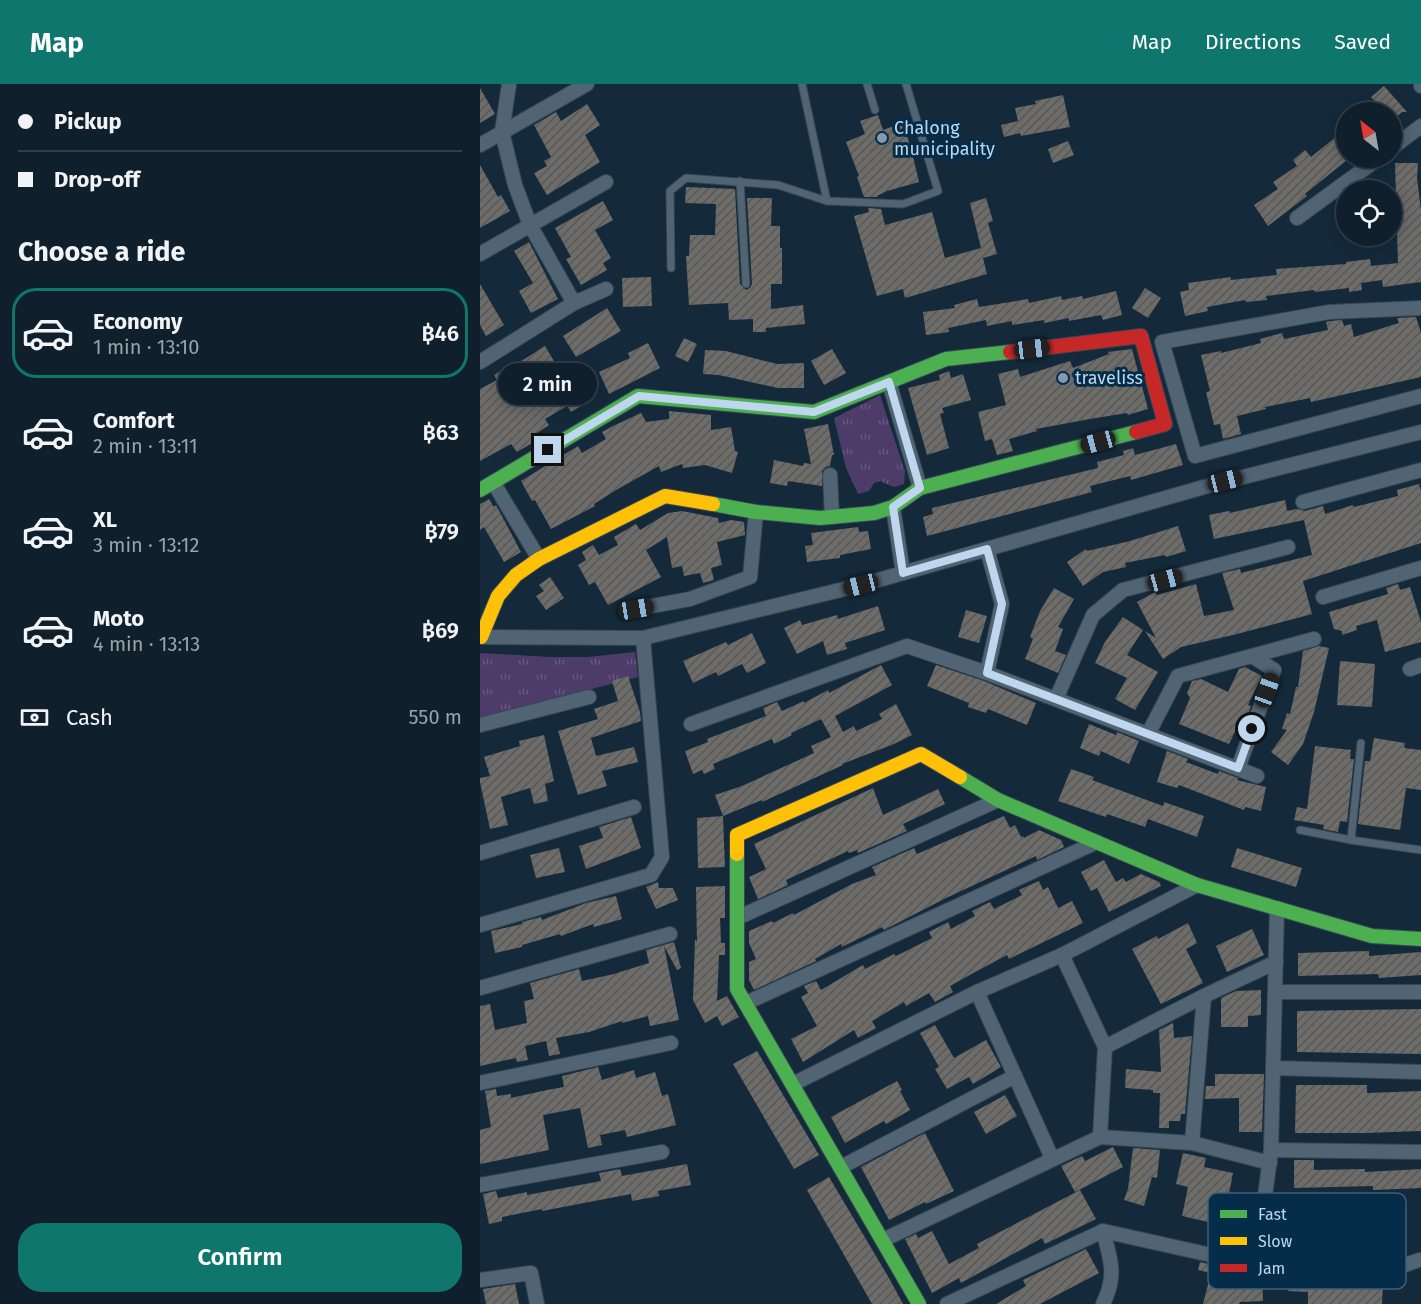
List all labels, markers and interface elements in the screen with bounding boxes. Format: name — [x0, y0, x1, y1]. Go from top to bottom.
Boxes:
text: Map — [30, 26, 84, 59]
text: Map — [1132, 29, 1172, 55]
text: Directions — [1205, 29, 1301, 55]
text: Saved — [1334, 29, 1391, 55]
north arrow — [1336, 102, 1402, 168]
map controls — [1336, 102, 1402, 246]
text: Pickup — [54, 108, 122, 135]
place label: Chalong municipality — [894, 117, 995, 160]
marker: Chalong municipality — [875, 131, 889, 145]
text: Drop-off — [54, 166, 140, 193]
button: locate — [1336, 180, 1402, 246]
text: Choose a ride — [18, 236, 185, 268]
icon: car — [21, 306, 75, 360]
text: Economy — [93, 308, 182, 335]
text: ฿46 — [422, 320, 459, 347]
text: 1 min · 13:10 — [93, 335, 199, 359]
car — [1013, 338, 1051, 360]
callout: 2 min — [499, 363, 598, 405]
place label: traveliss — [1075, 367, 1143, 389]
marker: traveliss — [1056, 371, 1070, 385]
text: 2 min — [523, 372, 572, 396]
icon: car — [21, 405, 75, 459]
text: Comfort — [93, 407, 174, 434]
text: ฿63 — [422, 419, 459, 446]
car — [1078, 429, 1118, 455]
text: 2 min · 13:11 — [93, 434, 198, 458]
route end — [534, 436, 561, 463]
car — [1205, 468, 1245, 494]
icon: car — [21, 504, 75, 558]
text: XL — [93, 506, 117, 533]
text: ฿79 — [424, 518, 459, 545]
text: 3 min · 13:12 — [93, 533, 199, 557]
car — [1145, 567, 1185, 593]
car — [841, 572, 881, 598]
car — [617, 597, 655, 621]
icon: car — [21, 603, 75, 657]
text: Moto — [93, 605, 144, 632]
text: ฿69 — [422, 617, 459, 644]
text: 4 min · 13:13 — [93, 632, 200, 656]
car — [1252, 670, 1282, 710]
icon: cash — [18, 701, 51, 734]
text: Cash — [66, 704, 113, 731]
text: 550 m — [408, 705, 462, 729]
route start — [1238, 715, 1265, 742]
legend — [1208, 1193, 1406, 1289]
text: Fast — [1258, 1205, 1287, 1224]
button: Confirm — [18, 1223, 462, 1292]
text: Slow — [1258, 1232, 1293, 1251]
text: Jam — [1258, 1259, 1285, 1278]

